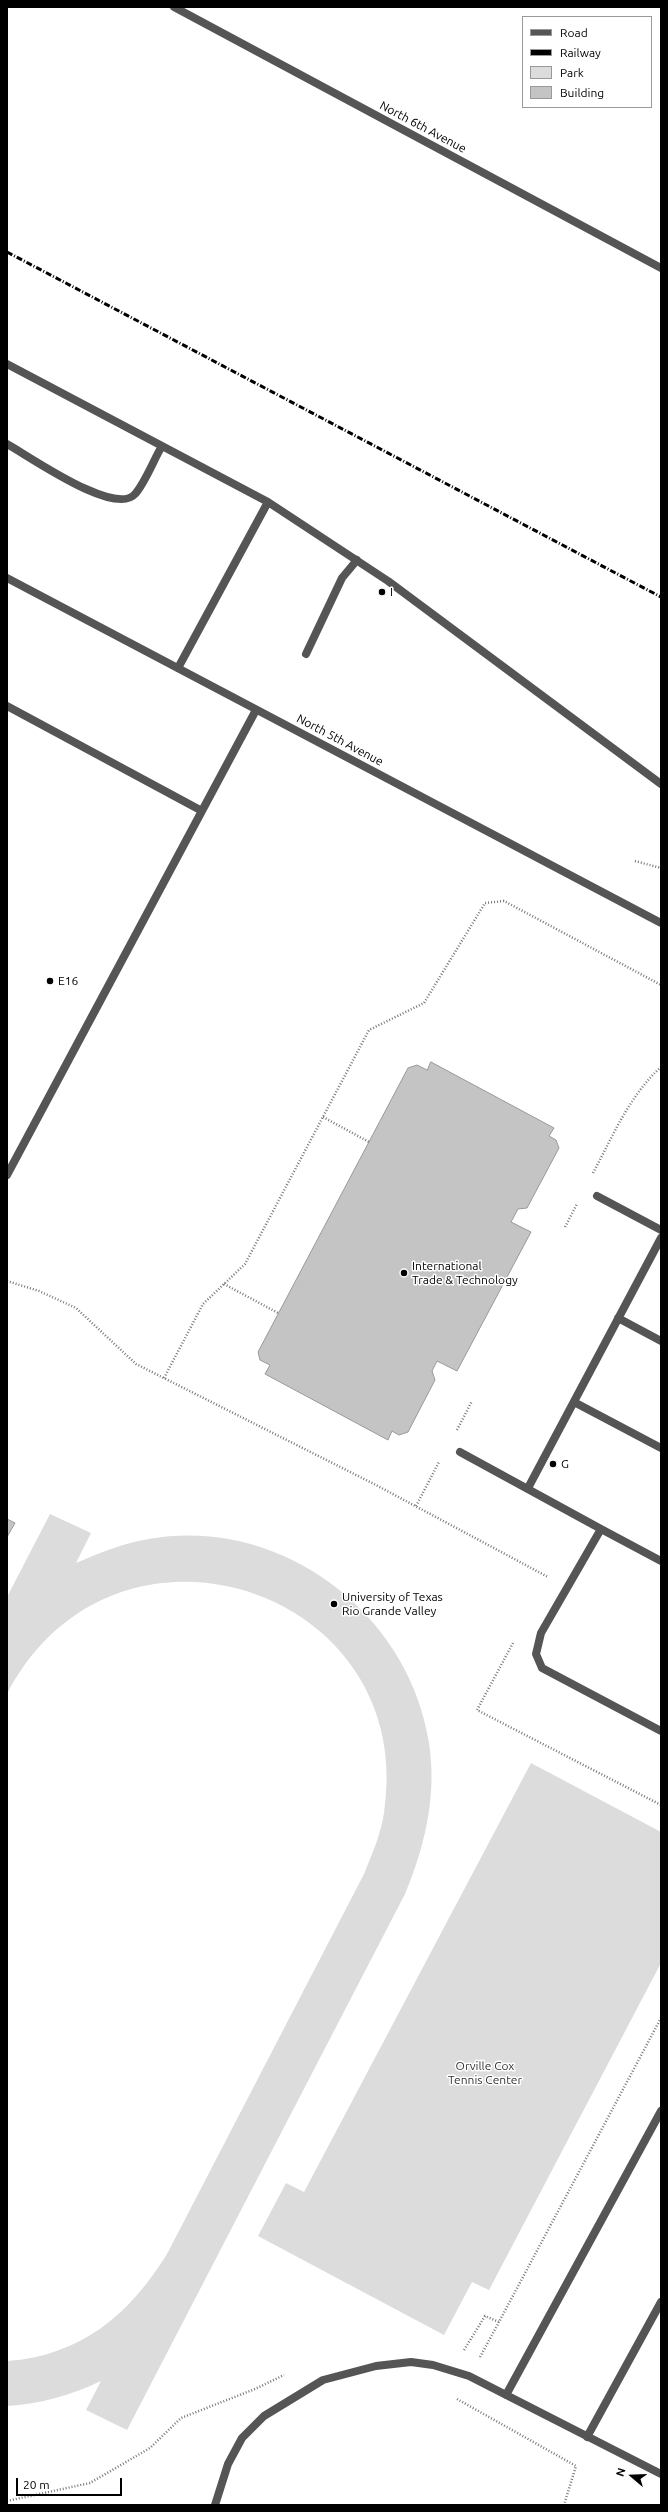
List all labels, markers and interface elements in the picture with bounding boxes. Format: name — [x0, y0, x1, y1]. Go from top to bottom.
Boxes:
legend — [522, 16, 652, 108]
text: Road — [560, 26, 588, 39]
text: Railway — [560, 46, 601, 59]
text: Park — [560, 66, 584, 79]
text: Building — [560, 86, 604, 99]
street label: North 6th Avenue — [377, 98, 469, 156]
place label: I — [390, 585, 393, 599]
marker: I — [377, 587, 387, 597]
street label: North 5th Avenue — [294, 711, 386, 769]
place label: E16 — [58, 974, 78, 988]
marker: E16 — [45, 976, 55, 986]
place label: International Trade & Technology — [412, 1259, 518, 1287]
marker: International Trade & Technology — [399, 1268, 409, 1278]
place label: G — [561, 1457, 569, 1471]
marker: G — [548, 1459, 558, 1469]
place label: University of Texas Rio Grande Valley — [342, 1590, 443, 1618]
marker: University of Texas Rio Grande Valley — [329, 1599, 339, 1609]
park label: Orville Cox Tennis Center — [448, 2059, 522, 2087]
north arrow — [612, 2456, 652, 2496]
text: N — [614, 2466, 628, 2478]
scale bar — [18, 2470, 124, 2496]
text: 20 m — [23, 2478, 50, 2491]

